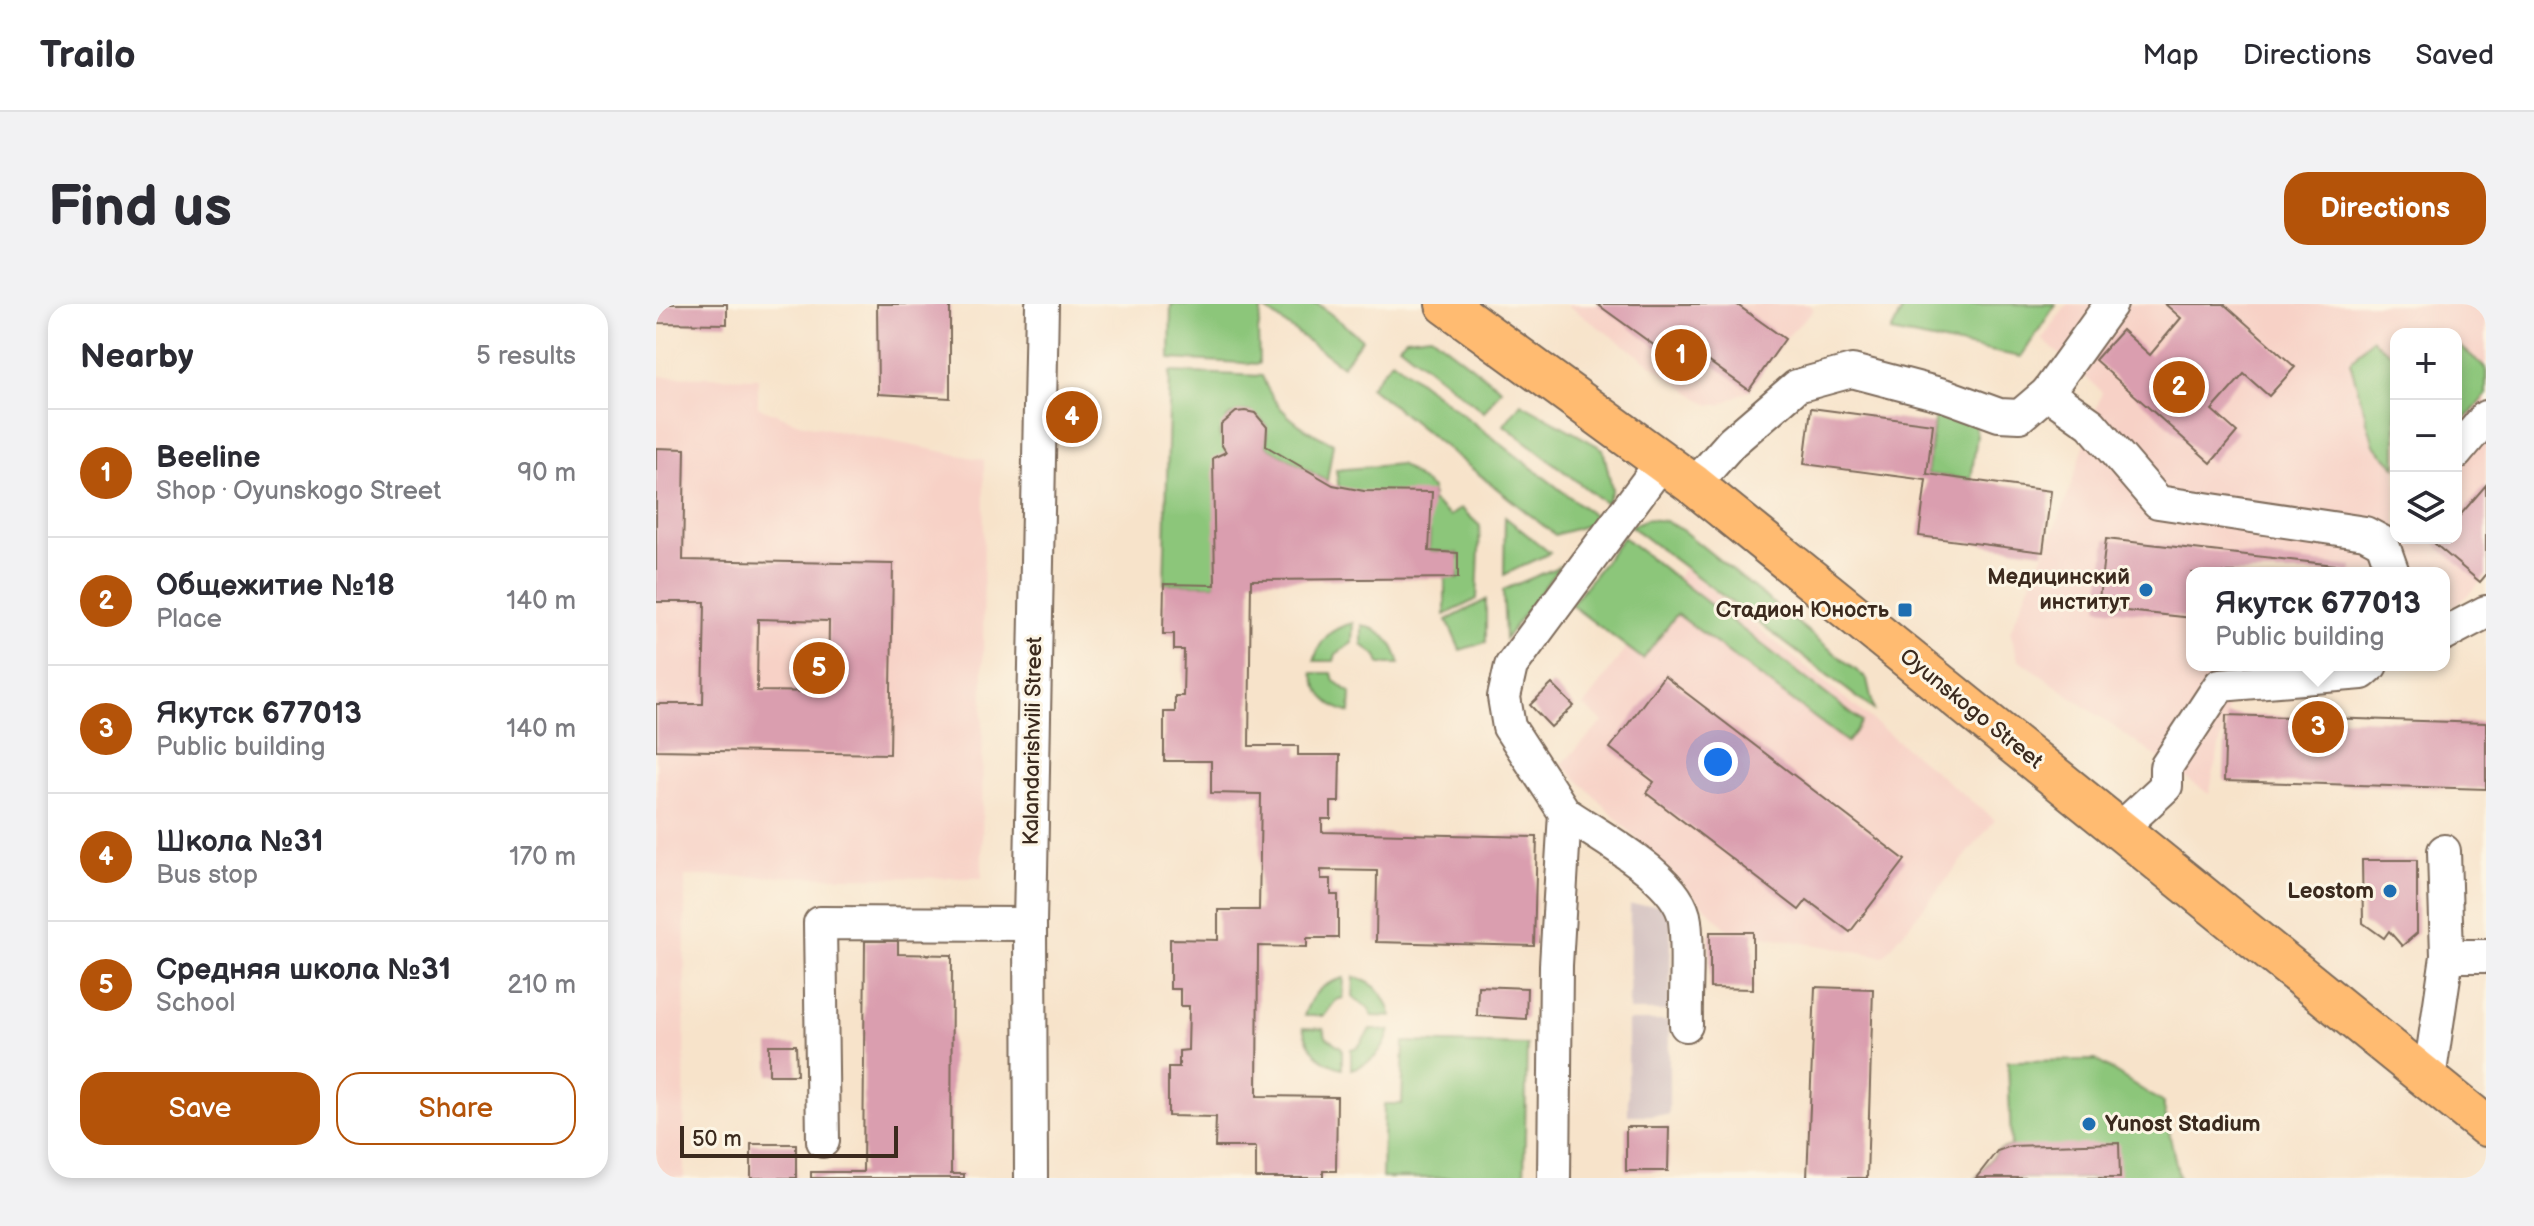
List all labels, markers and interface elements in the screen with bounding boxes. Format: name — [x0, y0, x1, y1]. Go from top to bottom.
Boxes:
text: Trailo — [40, 33, 136, 78]
text: Map — [2142, 39, 2199, 72]
text: Directions — [2243, 39, 2371, 72]
text: Saved — [2415, 39, 2494, 72]
button: Directions — [2284, 172, 2486, 245]
text: Find us — [48, 175, 232, 242]
pin: 1 — [1655, 325, 1707, 385]
map controls — [2390, 328, 2462, 544]
button: + — [2390, 328, 2462, 400]
text: Nearby — [80, 336, 194, 377]
text: 5 results — [476, 341, 576, 372]
pin: 2 — [2153, 357, 2205, 417]
pin: 4 — [1046, 387, 1098, 447]
button: − — [2390, 400, 2462, 472]
text: Beeline — [156, 440, 261, 476]
text: 1 — [101, 458, 111, 489]
text: 90 m — [517, 458, 576, 489]
button: layers — [2390, 472, 2462, 544]
text: Shop · Oyunskogo Street — [156, 476, 441, 507]
place label: Медицинский институт — [1987, 564, 2131, 616]
popup — [2186, 567, 2450, 671]
text: Общежитие №18 — [156, 568, 395, 604]
marker: Медицинский институт — [2137, 581, 2155, 599]
text: 2 — [98, 586, 114, 617]
text: 140 m — [506, 586, 576, 617]
text: Якутск 677013 — [2215, 586, 2421, 622]
place label: Стадион Юность — [1716, 597, 1890, 624]
marker: Стадион Юность — [1896, 601, 1914, 619]
text: Place — [156, 604, 222, 635]
text: Public building — [2215, 622, 2385, 653]
street label: Kalandarishvili Street — [1018, 636, 1048, 846]
pin: 5 — [793, 638, 845, 698]
street label: Oyunskogo Street — [1894, 643, 2048, 775]
text: Якутск 677013 — [156, 696, 362, 732]
pin: 3 — [2292, 697, 2344, 757]
text: 3 — [98, 714, 114, 745]
text: 140 m — [506, 714, 576, 745]
text: Public building — [156, 732, 325, 763]
your location — [1698, 742, 1738, 782]
text: Школа №31 — [156, 824, 324, 860]
text: 4 — [98, 842, 114, 873]
text: 170 m — [509, 842, 576, 873]
text: Bus stop — [156, 860, 258, 891]
place label: Leostom — [2287, 878, 2374, 905]
marker: Leostom — [2381, 882, 2399, 900]
text: Средняя школа №31 — [156, 952, 451, 988]
text: 5 — [98, 970, 114, 1001]
text: 210 m — [507, 970, 576, 1001]
text: School — [156, 988, 235, 1019]
button: Save — [80, 1072, 320, 1145]
button: Share — [336, 1072, 576, 1145]
place label: Yunost Stadium — [2105, 1111, 2261, 1138]
marker: Yunost Stadium — [2080, 1115, 2098, 1133]
scale bar — [680, 1122, 898, 1158]
text: 50 m — [692, 1126, 742, 1153]

